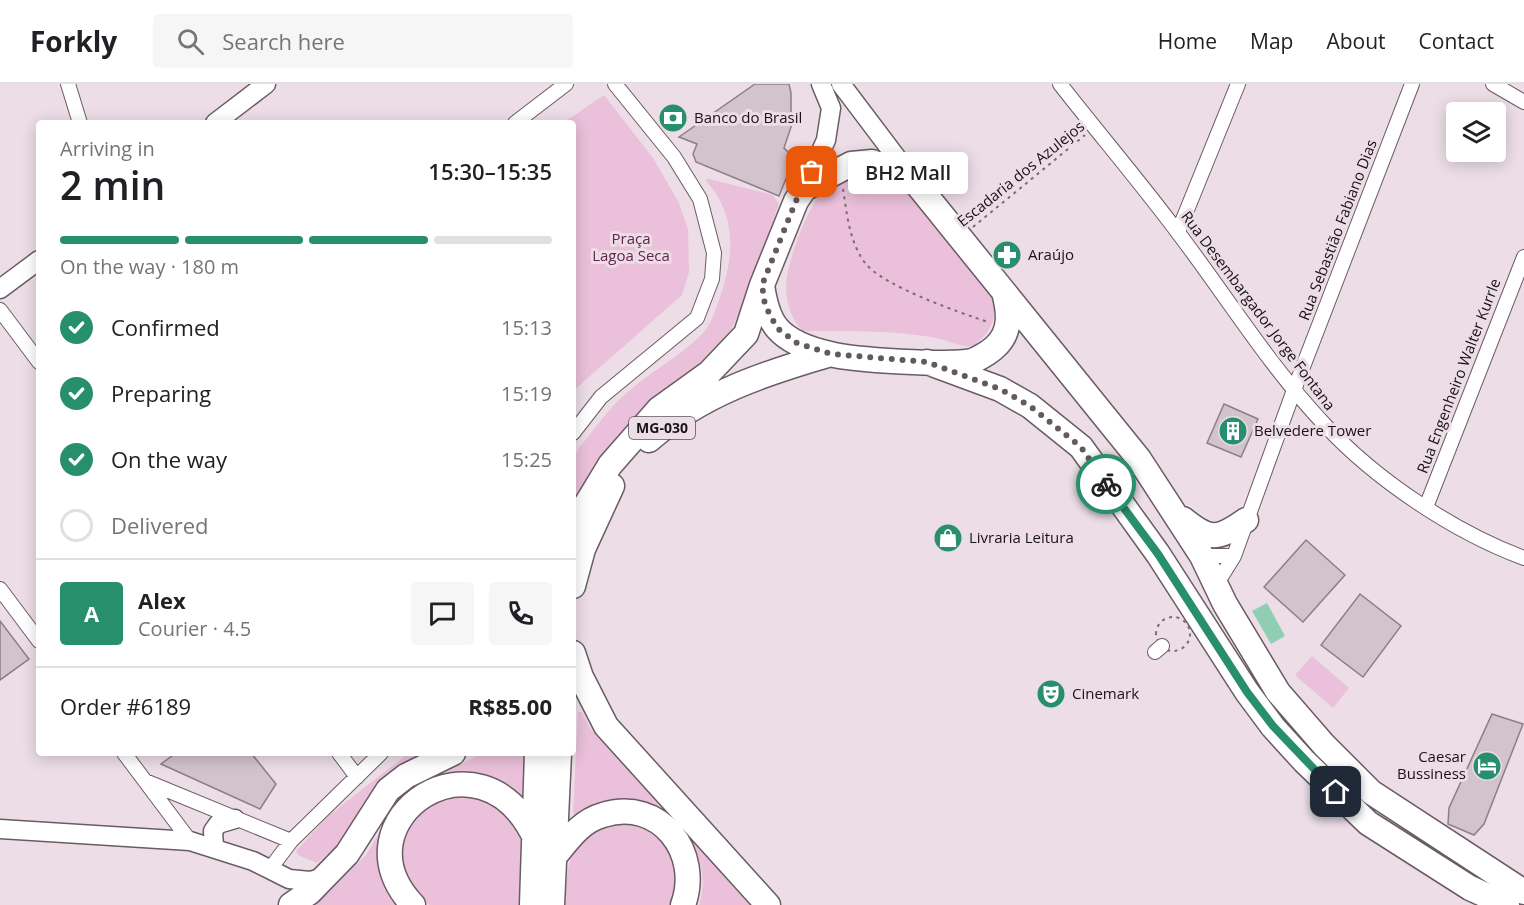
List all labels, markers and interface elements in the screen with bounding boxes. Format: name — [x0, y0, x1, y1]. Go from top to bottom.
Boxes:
search box — [153, 14, 573, 68]
text: Forkly — [30, 22, 117, 60]
icon: search — [174, 25, 207, 58]
text: Search here — [222, 26, 345, 56]
text: Home — [1158, 27, 1217, 55]
text: Map — [1250, 27, 1293, 55]
text: About — [1326, 27, 1386, 55]
text: Contact — [1419, 27, 1494, 55]
bank icon: Banco do Brasil — [657, 102, 689, 134]
map controls — [1446, 102, 1506, 162]
button: layers — [1446, 102, 1506, 162]
place label: Banco do Brasil — [694, 107, 802, 127]
street label: Escadaria dos Azulejos — [953, 116, 1088, 231]
text: Arriving in — [60, 135, 155, 162]
street label: Rua Sebastião Fabiano Dias — [1293, 136, 1381, 323]
pin — [786, 146, 837, 197]
callout: BH2 Mall — [848, 151, 968, 193]
icon: bag — [795, 155, 828, 188]
text: 15:30–15:35 — [428, 156, 552, 186]
text: 2 min — [60, 158, 165, 211]
text: BH2 Mall — [865, 159, 951, 186]
street label: Rua Desembargador Jorge Fontana — [1177, 207, 1340, 414]
park label: Praça Lagoa Seca — [592, 228, 670, 265]
pharmacy icon: Araújo — [991, 239, 1023, 271]
place label: Araújo — [1028, 244, 1074, 264]
text: On the way · 180 m — [60, 253, 239, 280]
street label: Rua Engenheiro Walter Kurrle — [1412, 275, 1505, 476]
icon: check — [60, 311, 93, 344]
text: Confirmed — [111, 312, 220, 342]
text: 15:13 — [501, 314, 552, 341]
icon: check — [60, 377, 93, 410]
text: Preparing — [111, 378, 211, 408]
text: 15:19 — [501, 380, 552, 407]
building icon: Belvedere Tower — [1217, 415, 1249, 447]
road number: MG-030 — [629, 417, 695, 439]
place label: Belvedere Tower — [1254, 420, 1371, 440]
icon: check — [60, 443, 93, 476]
text: On the way — [111, 444, 227, 474]
text: 15:25 — [501, 446, 552, 473]
courier — [1076, 454, 1136, 514]
icon: bike — [1090, 468, 1123, 501]
text: Delivered — [111, 510, 209, 540]
shop icon: Livraria Leitura — [932, 522, 964, 554]
place label: Livraria Leitura — [969, 527, 1074, 547]
button: chat — [411, 582, 474, 645]
button: phone — [489, 582, 552, 645]
text: Alex — [138, 585, 186, 615]
text: A — [84, 598, 99, 628]
text: Courier · 4.5 — [138, 615, 251, 642]
theatre icon: Cinemark — [1035, 678, 1067, 710]
place label: Cinemark — [1072, 683, 1139, 703]
text: Order #6189 — [60, 691, 191, 721]
text: R$85.00 — [468, 691, 552, 721]
place label: Caesar Bussiness — [1397, 746, 1466, 783]
hotel icon: Caesar Bussiness — [1471, 750, 1503, 782]
pin — [1310, 766, 1361, 817]
icon: home — [1319, 775, 1352, 808]

